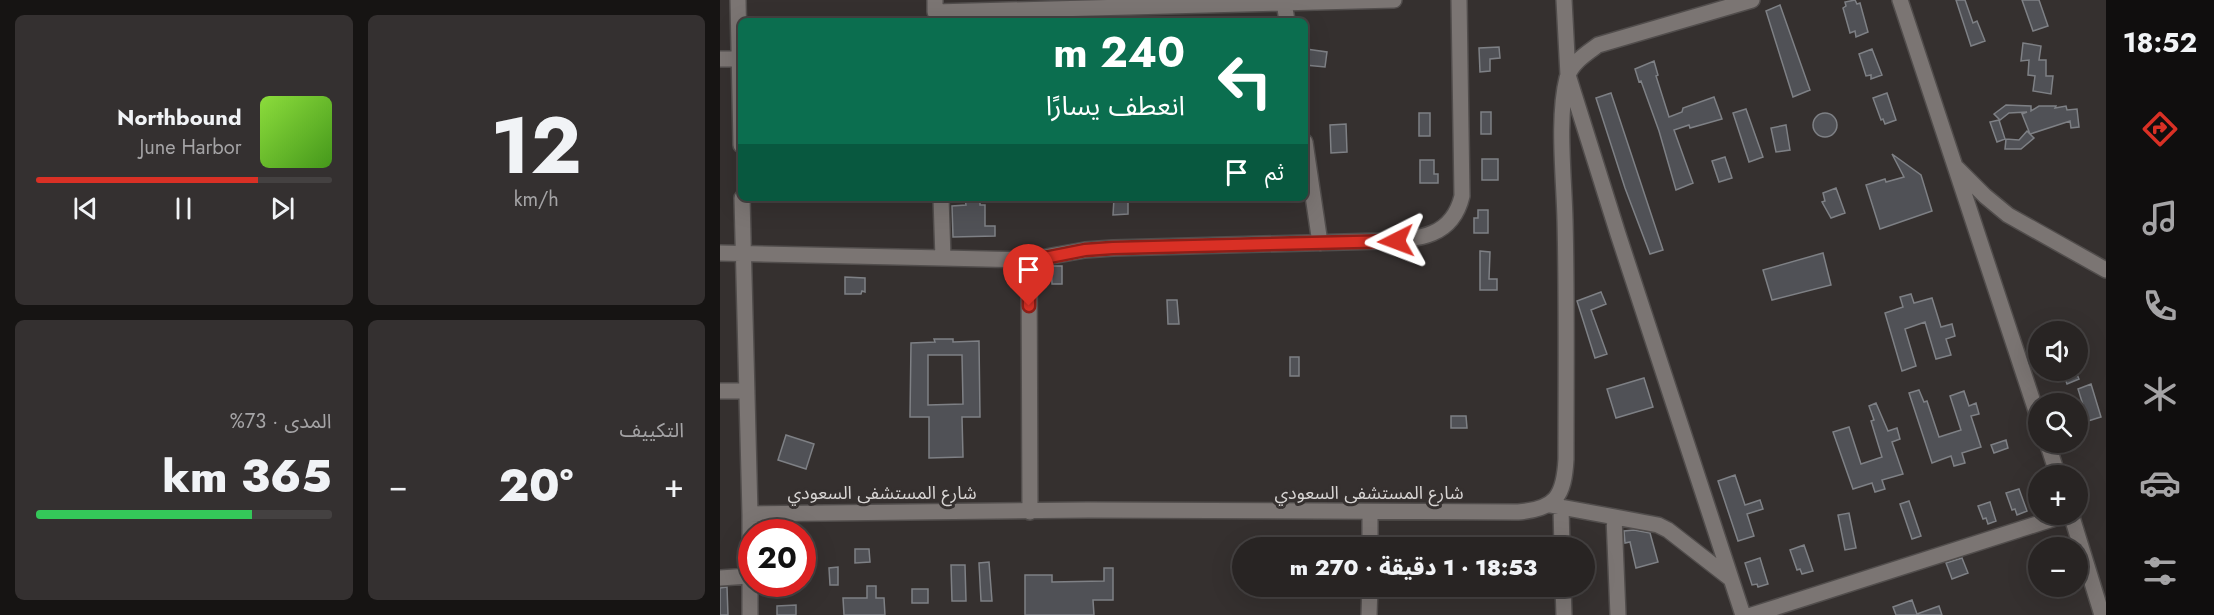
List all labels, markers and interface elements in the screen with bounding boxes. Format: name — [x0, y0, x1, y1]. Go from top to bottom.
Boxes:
text: 240 m — [1053, 22, 1185, 83]
text: 18:52 — [2123, 23, 2197, 62]
icon: left — [1206, 42, 1284, 120]
text: انعطف يسارًا — [1046, 86, 1185, 125]
text: 12 — [491, 90, 582, 202]
text: Northbound — [117, 101, 242, 133]
icon: directions — [2139, 108, 2181, 150]
text: June Harbor — [139, 133, 242, 162]
icon: arrive — [1220, 156, 1253, 189]
text: ثم — [1265, 156, 1284, 188]
text: km/h — [514, 185, 559, 214]
icon: previous — [69, 192, 102, 225]
icon: pause — [167, 192, 200, 225]
icon: next — [266, 192, 299, 225]
icon: music — [2139, 197, 2181, 239]
position arrow — [1364, 209, 1428, 273]
pin — [1003, 244, 1054, 306]
icon: arrive — [1012, 253, 1045, 286]
icon: phone — [2139, 285, 2181, 327]
map controls — [2028, 321, 2088, 597]
button: sound — [2028, 321, 2088, 381]
icon: climate — [2139, 373, 2181, 415]
button: search — [2028, 393, 2088, 453]
text: المدى · 73% — [230, 407, 332, 436]
text: التكييف — [620, 416, 684, 445]
text: 365 km — [162, 444, 332, 509]
text: 20° — [498, 453, 573, 518]
text: − — [389, 462, 408, 509]
text: + — [664, 462, 684, 509]
icon: car — [2139, 462, 2181, 504]
button: + — [2028, 465, 2088, 525]
street label: شارع المستشفى السعودي — [787, 480, 977, 507]
street label: شارع المستشفى السعودي — [1274, 480, 1464, 507]
speed limit sign: 20 — [738, 519, 816, 597]
button: − — [2028, 537, 2088, 597]
icon: filters — [2139, 550, 2181, 592]
text: 18:53 · 1 دقيقة · 270 m — [1290, 551, 1537, 583]

